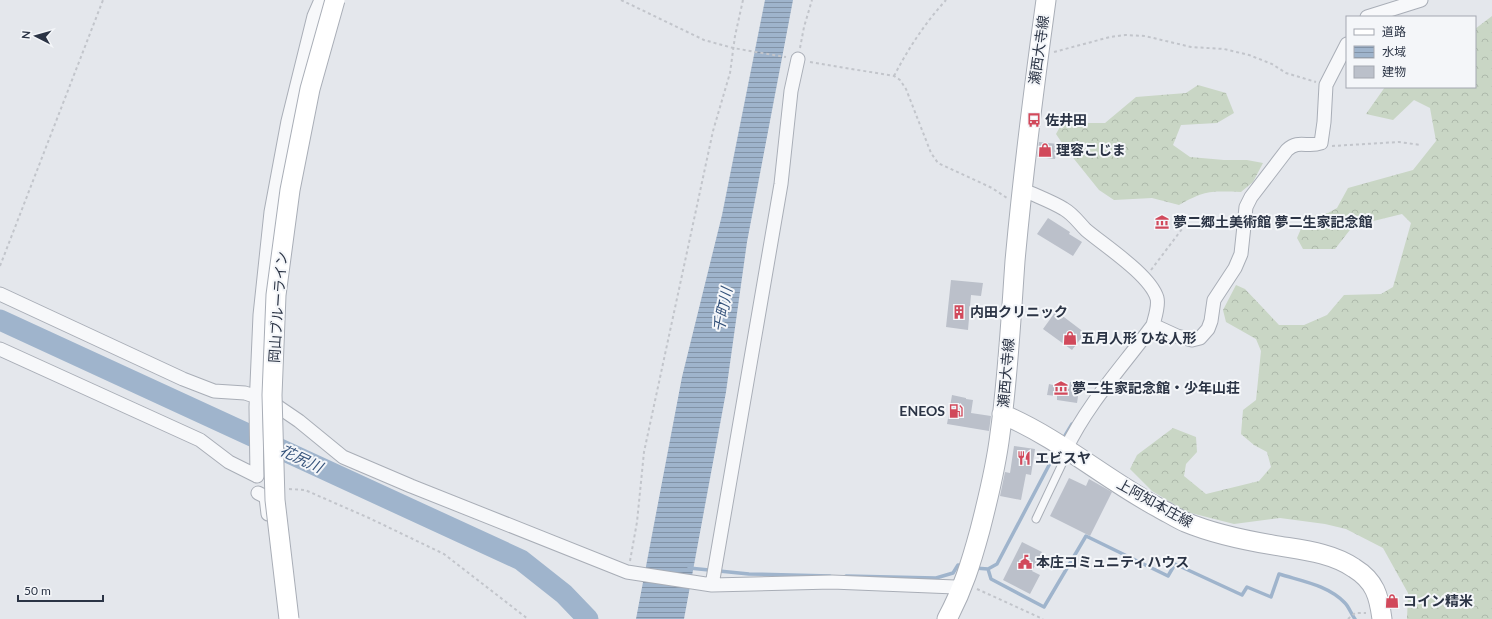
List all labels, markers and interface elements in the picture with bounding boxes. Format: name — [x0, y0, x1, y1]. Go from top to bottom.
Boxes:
street label: 瀬西大寺線 — [1025, 14, 1052, 86]
north arrow — [16, 16, 56, 56]
legend — [1346, 16, 1476, 88]
text: 道路 — [1382, 24, 1406, 39]
text: N — [19, 30, 32, 40]
text: 水域 — [1382, 44, 1406, 59]
text: 建物 — [1382, 64, 1406, 79]
place label: 佐井田 — [1045, 111, 1087, 128]
bus stop icon: 佐井田 — [1026, 112, 1042, 128]
place label: 理容こじま — [1056, 141, 1126, 158]
shop icon: 理容こじま — [1037, 142, 1053, 158]
place label: 夢二郷土美術館 夢二生家記念館 — [1173, 213, 1372, 230]
museum icon: 夢二郷土美術館 夢二生家記念館 — [1154, 214, 1170, 230]
street label: 岡山ブルーライン — [265, 251, 290, 363]
water label: 千町川 — [709, 284, 736, 334]
place label: 内田クリニック — [970, 303, 1068, 320]
building icon: 内田クリニック — [951, 304, 967, 320]
place label: 五月人形 ひな人形 — [1081, 329, 1196, 346]
shop icon: 五月人形 ひな人形 — [1062, 330, 1078, 346]
street label: 瀬西大寺線 — [994, 337, 1017, 409]
place label: 夢二生家記念館・少年山荘 — [1072, 379, 1240, 396]
museum icon: 夢二生家記念館・少年山荘 — [1053, 380, 1069, 396]
place label: ENEOS — [899, 402, 945, 419]
fuel station icon: ENEOS — [948, 403, 964, 419]
water label: 花尻川 — [277, 440, 327, 477]
place label: エビスヤ — [1035, 449, 1091, 466]
restaurant icon: エビスヤ — [1016, 450, 1032, 466]
street label: 上阿知本庄線 — [1114, 475, 1196, 530]
place label: 本庄コミュニティハウス — [1036, 553, 1189, 570]
public building icon: 本庄コミュニティハウス — [1017, 554, 1033, 570]
scale bar — [18, 577, 103, 603]
text: 50 m — [24, 583, 51, 598]
place label: コイン精米 — [1403, 592, 1473, 609]
shop icon: コイン精米 — [1384, 593, 1400, 609]

